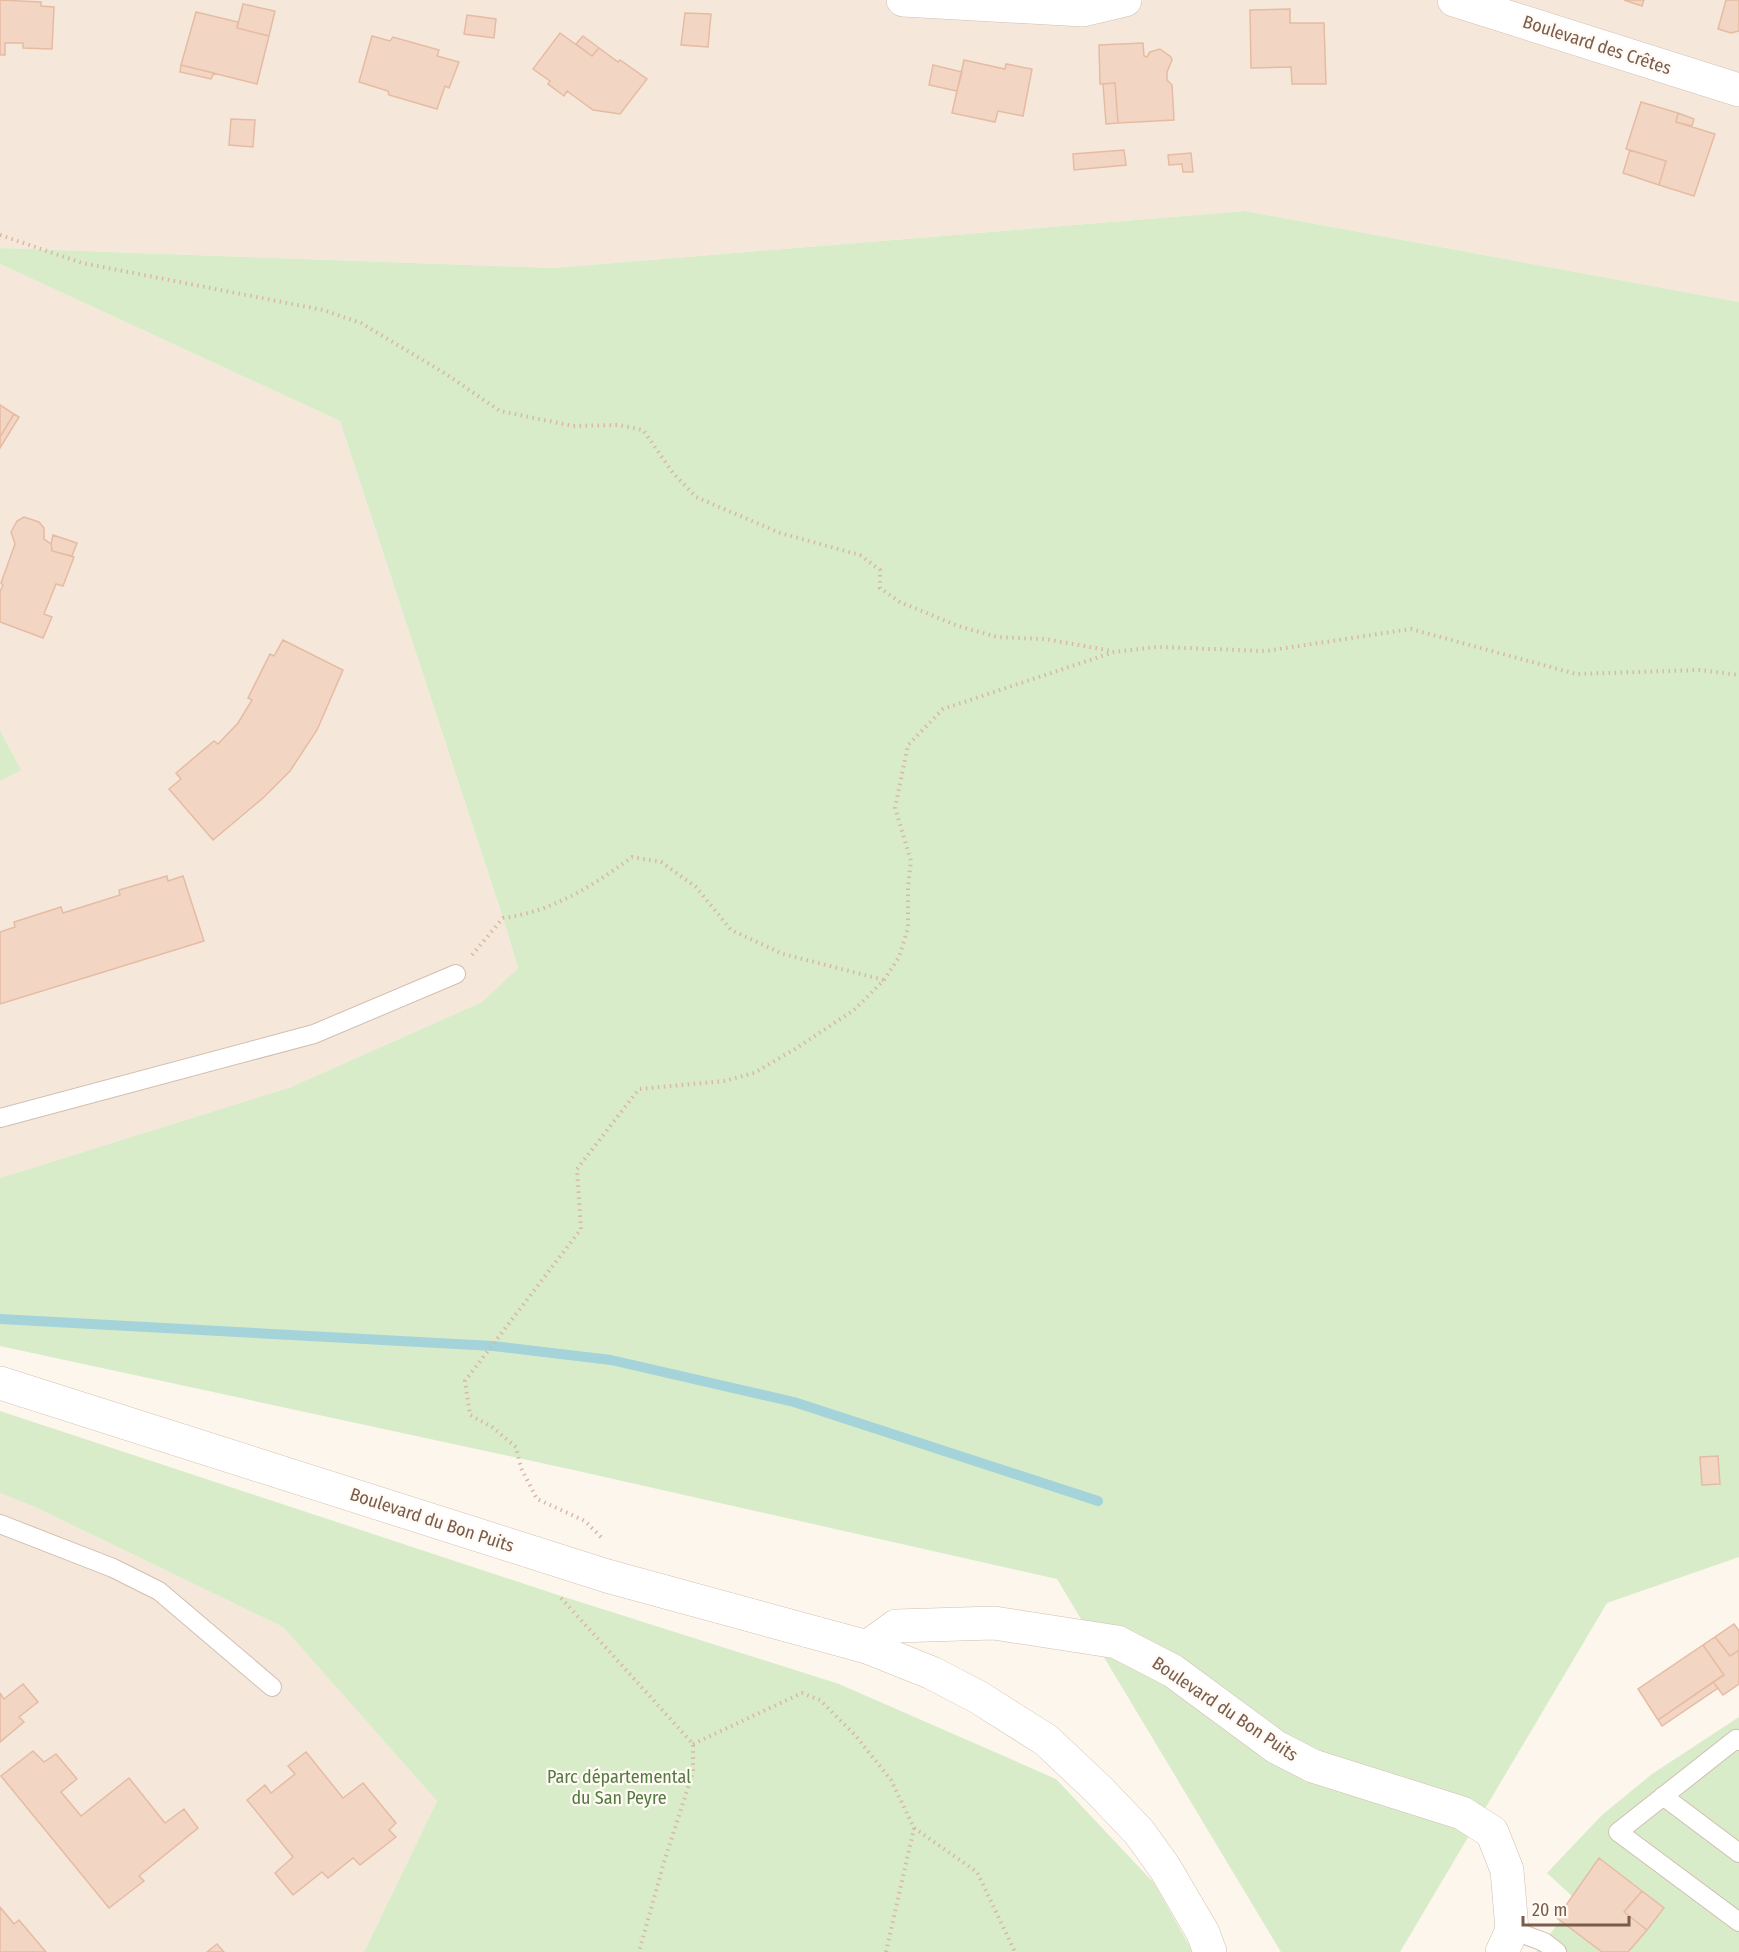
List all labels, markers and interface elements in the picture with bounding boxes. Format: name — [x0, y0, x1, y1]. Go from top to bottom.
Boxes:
street label: Boulevard des Crêtes — [1520, 11, 1674, 79]
street label: Boulevard du Bon Puits — [347, 1483, 517, 1557]
street label: Boulevard du Bon Puits — [1148, 1652, 1302, 1766]
park label: Parc départemental du San Peyre — [547, 1766, 691, 1809]
scale bar — [1523, 1889, 1630, 1927]
text: 20 m — [1532, 1899, 1567, 1921]

